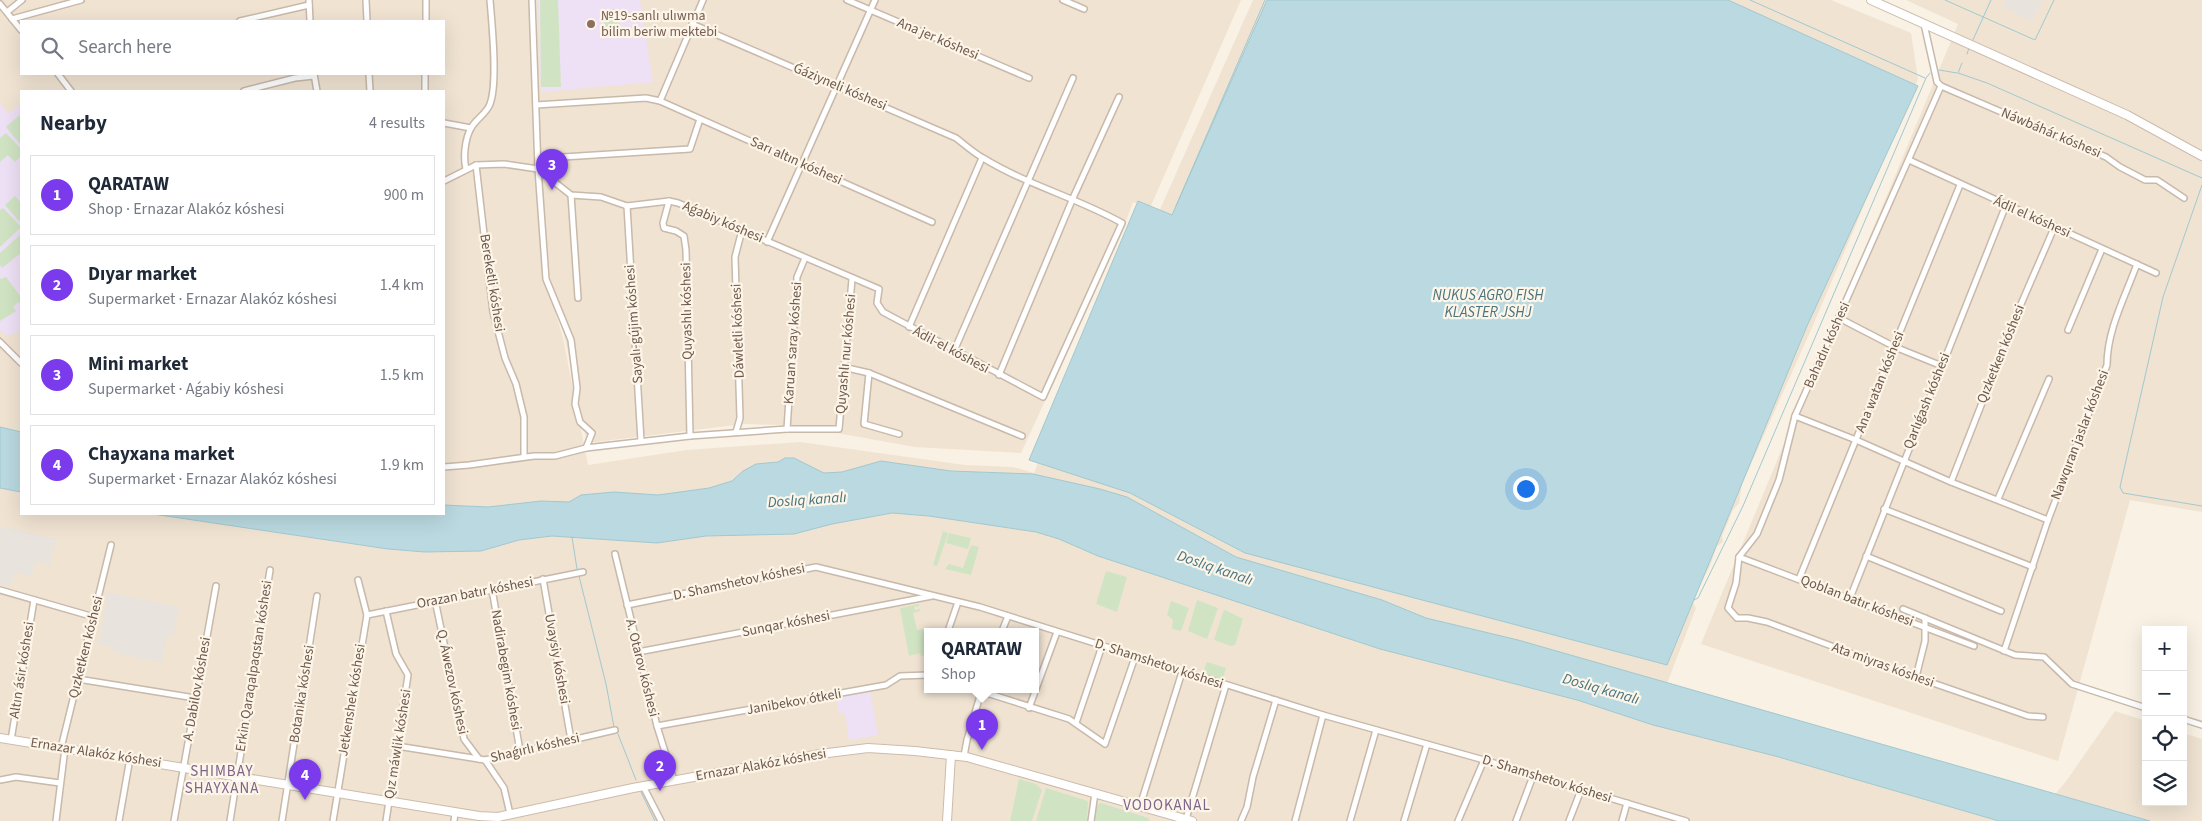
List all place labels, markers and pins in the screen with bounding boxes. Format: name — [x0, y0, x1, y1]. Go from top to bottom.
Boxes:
place label: №19-sanlı ulıwma bilim beriw mektebi — [601, 6, 717, 42]
marker: №19-sanlı ulıwma bilim beriw mektebi — [585, 18, 597, 30]
pin: 3 — [536, 149, 568, 190]
pin: 1 — [966, 709, 998, 750]
pin: 2 — [644, 750, 676, 791]
pin: 4 — [289, 759, 321, 800]

